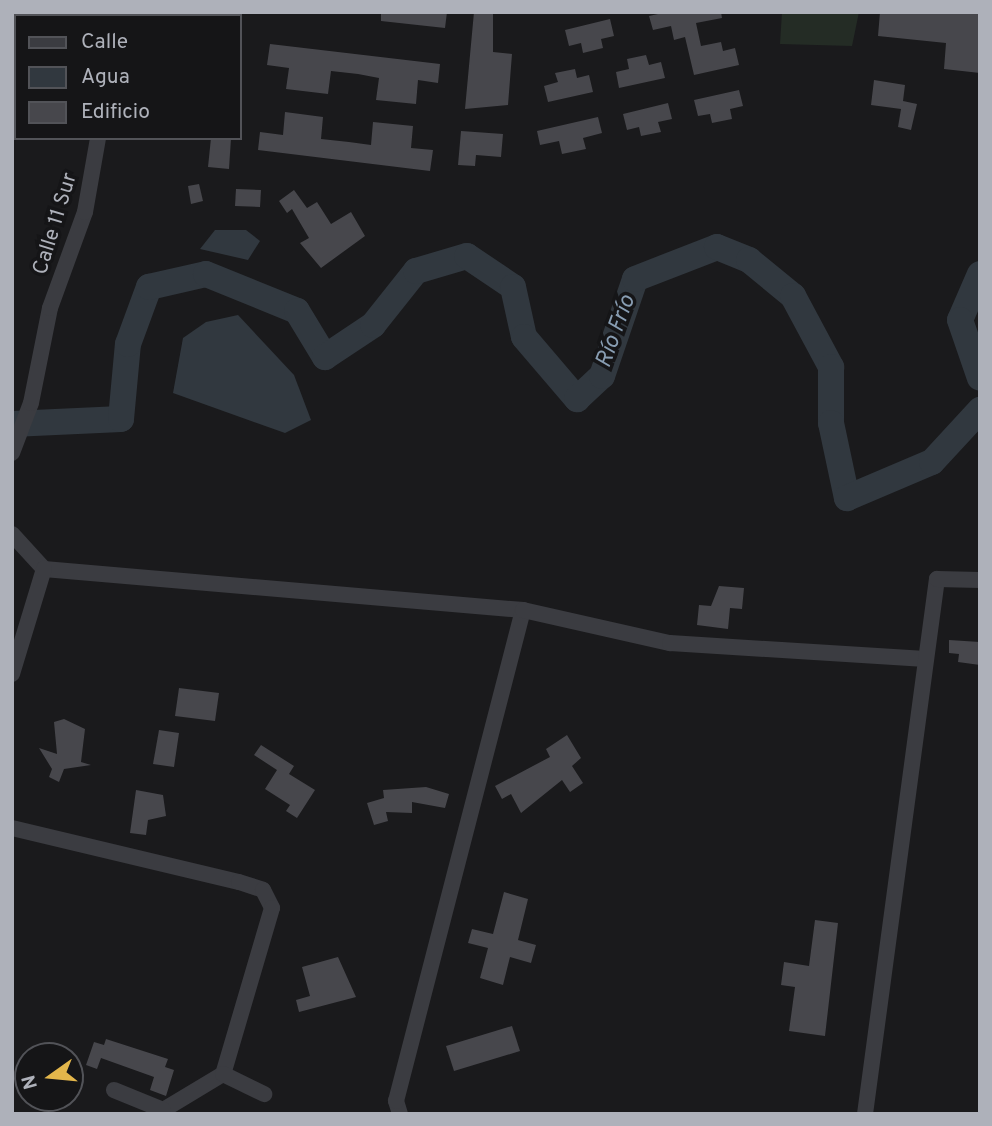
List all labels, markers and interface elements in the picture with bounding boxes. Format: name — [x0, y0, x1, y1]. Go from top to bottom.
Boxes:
legend — [14, 14, 242, 140]
text: Calle — [81, 29, 128, 56]
text: Agua — [81, 64, 130, 91]
text: Edificio — [81, 99, 150, 126]
street label: Calle 11 Sur — [29, 170, 83, 278]
water label: Río Frío — [591, 292, 643, 372]
north arrow — [14, 1042, 84, 1112]
text: N — [17, 1072, 44, 1092]

